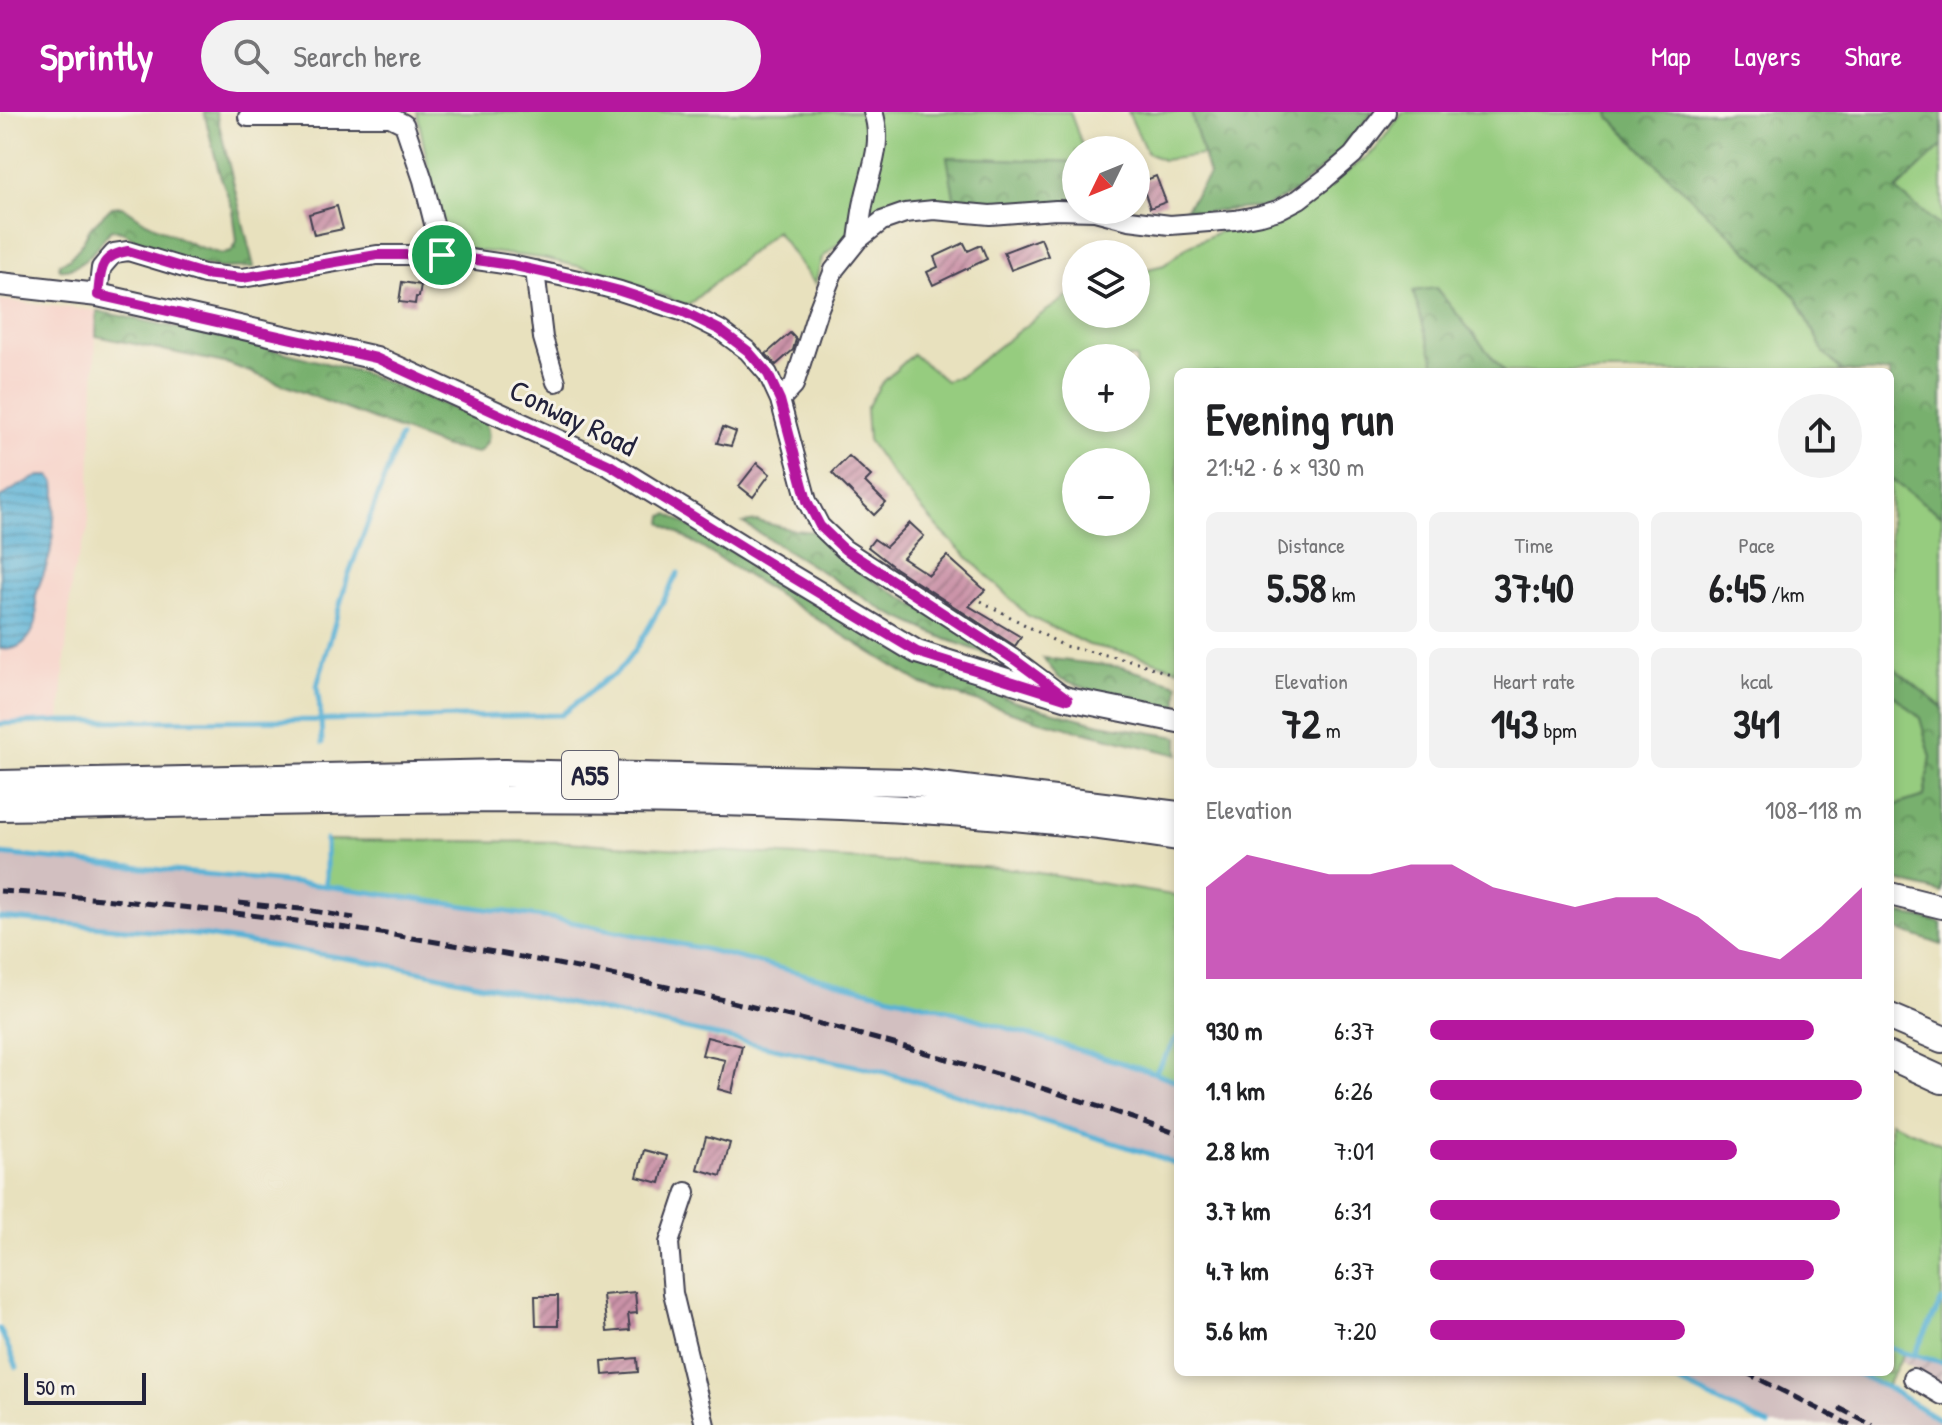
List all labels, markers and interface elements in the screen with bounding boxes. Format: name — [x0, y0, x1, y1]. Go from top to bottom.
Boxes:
search box — [201, 20, 761, 92]
text: Sprintly — [40, 30, 153, 82]
icon: search — [229, 34, 273, 78]
text: Search here — [293, 36, 421, 76]
text: Map — [1651, 37, 1691, 75]
text: Layers — [1735, 37, 1800, 75]
text: Share — [1844, 37, 1902, 75]
north arrow — [1062, 136, 1150, 224]
map controls — [1062, 136, 1150, 536]
pin — [408, 221, 476, 289]
icon: arrive — [420, 233, 464, 277]
button: layers — [1062, 240, 1150, 328]
button: + — [1062, 344, 1150, 432]
street label: Conway Road — [503, 369, 644, 465]
text: Evening run — [1206, 389, 1394, 449]
button: share — [1778, 394, 1862, 478]
button: − — [1062, 448, 1150, 536]
text: 21:42 · 6 × 930 m — [1206, 449, 1364, 484]
text: Distance — [1278, 530, 1345, 560]
text: Time — [1515, 530, 1553, 560]
text: Pace — [1738, 530, 1775, 560]
text: 5.58 — [1267, 560, 1327, 614]
text: 37:40 — [1494, 560, 1574, 614]
text: 6:45 — [1709, 560, 1766, 614]
text: km — [1327, 579, 1356, 609]
text: /km — [1766, 579, 1804, 609]
text: Elevation — [1275, 666, 1348, 696]
text: Heart rate — [1493, 666, 1575, 696]
text: kcal — [1741, 666, 1773, 696]
text: 72 — [1282, 696, 1321, 750]
text: 143 — [1491, 696, 1538, 750]
text: 341 — [1733, 696, 1780, 750]
text: m — [1321, 715, 1341, 745]
text: bpm — [1538, 715, 1577, 745]
road number: A55 — [562, 751, 618, 799]
text: Elevation — [1206, 792, 1292, 827]
text: 108–118 m — [1765, 792, 1862, 827]
text: 930 m — [1206, 1013, 1263, 1048]
text: 6:37 — [1334, 1013, 1375, 1048]
text: 1.9 km — [1206, 1073, 1265, 1108]
text: 6:26 — [1334, 1073, 1373, 1108]
text: 2.8 km — [1206, 1133, 1269, 1168]
text: 7:01 — [1334, 1133, 1374, 1168]
text: 3.7 km — [1206, 1193, 1271, 1228]
text: 6:31 — [1334, 1193, 1372, 1228]
text: 4.7 km — [1206, 1253, 1269, 1288]
text: 6:37 — [1334, 1253, 1375, 1288]
text: 5.6 km — [1206, 1313, 1267, 1348]
text: 7:20 — [1334, 1313, 1377, 1348]
scale bar — [24, 1369, 146, 1405]
text: 50 m — [36, 1372, 75, 1402]

